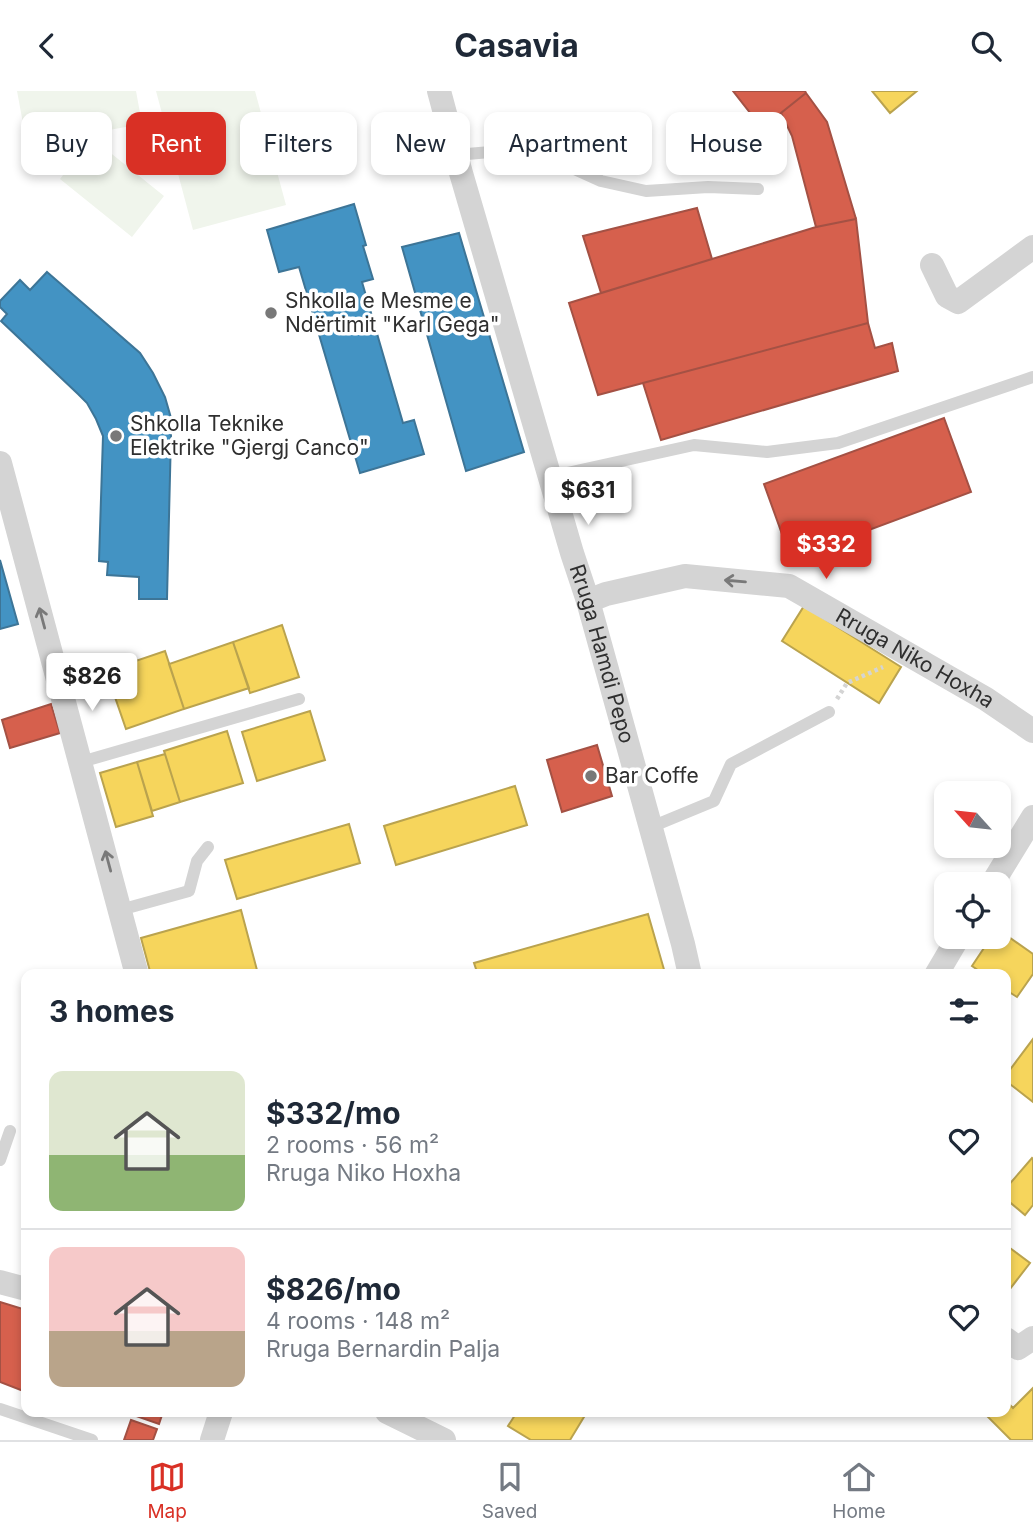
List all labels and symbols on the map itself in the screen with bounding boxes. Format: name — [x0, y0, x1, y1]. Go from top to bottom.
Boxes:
place label: Shkolla e Mesme e Ndërtimit "Karl Gega" — [285, 288, 500, 337]
marker: Shkolla e Mesme e Ndërtimit "Karl Gega" — [263, 305, 279, 321]
place label: Shkolla Teknike Elektrike "Gjergj Canco" — [130, 411, 369, 460]
marker: Shkolla Teknike Elektrike "Gjergj Canco" — [108, 428, 124, 444]
pin: $631 — [547, 467, 629, 527]
pin: $332 — [785, 521, 867, 581]
street label: Rruga Hamdi Pepo — [565, 561, 640, 746]
one-way arrow — [724, 574, 747, 587]
street label: Rruga Niko Hoxha — [832, 603, 999, 713]
one-way arrow — [35, 607, 48, 629]
pin: $826 — [51, 653, 133, 713]
place label: Bar Coffe — [605, 763, 699, 788]
marker: Bar Coffe — [583, 768, 599, 784]
north arrow — [934, 781, 1012, 857]
one-way arrow — [100, 851, 113, 873]

